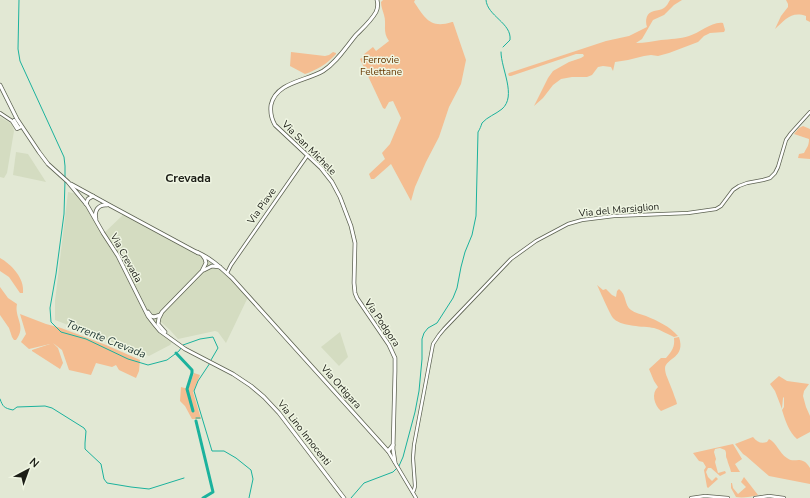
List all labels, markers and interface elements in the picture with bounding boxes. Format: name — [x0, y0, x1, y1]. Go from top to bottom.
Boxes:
park label: Ferrovie Felettane — [360, 53, 402, 79]
street label: Via San Michele — [278, 117, 339, 178]
district label: Crevada — [165, 170, 211, 186]
street label: Via Piave — [244, 185, 280, 228]
street label: Via del Marsiglion — [577, 200, 660, 221]
street label: Via Crevada — [106, 230, 145, 285]
street label: Via Podgora — [360, 296, 403, 350]
water label: Torrente Crevada — [64, 316, 148, 362]
street label: Via Ortigara — [317, 361, 364, 412]
street label: Via Lino Innocenti — [273, 397, 334, 469]
north arrow — [8, 450, 48, 490]
text: N — [26, 454, 42, 471]

